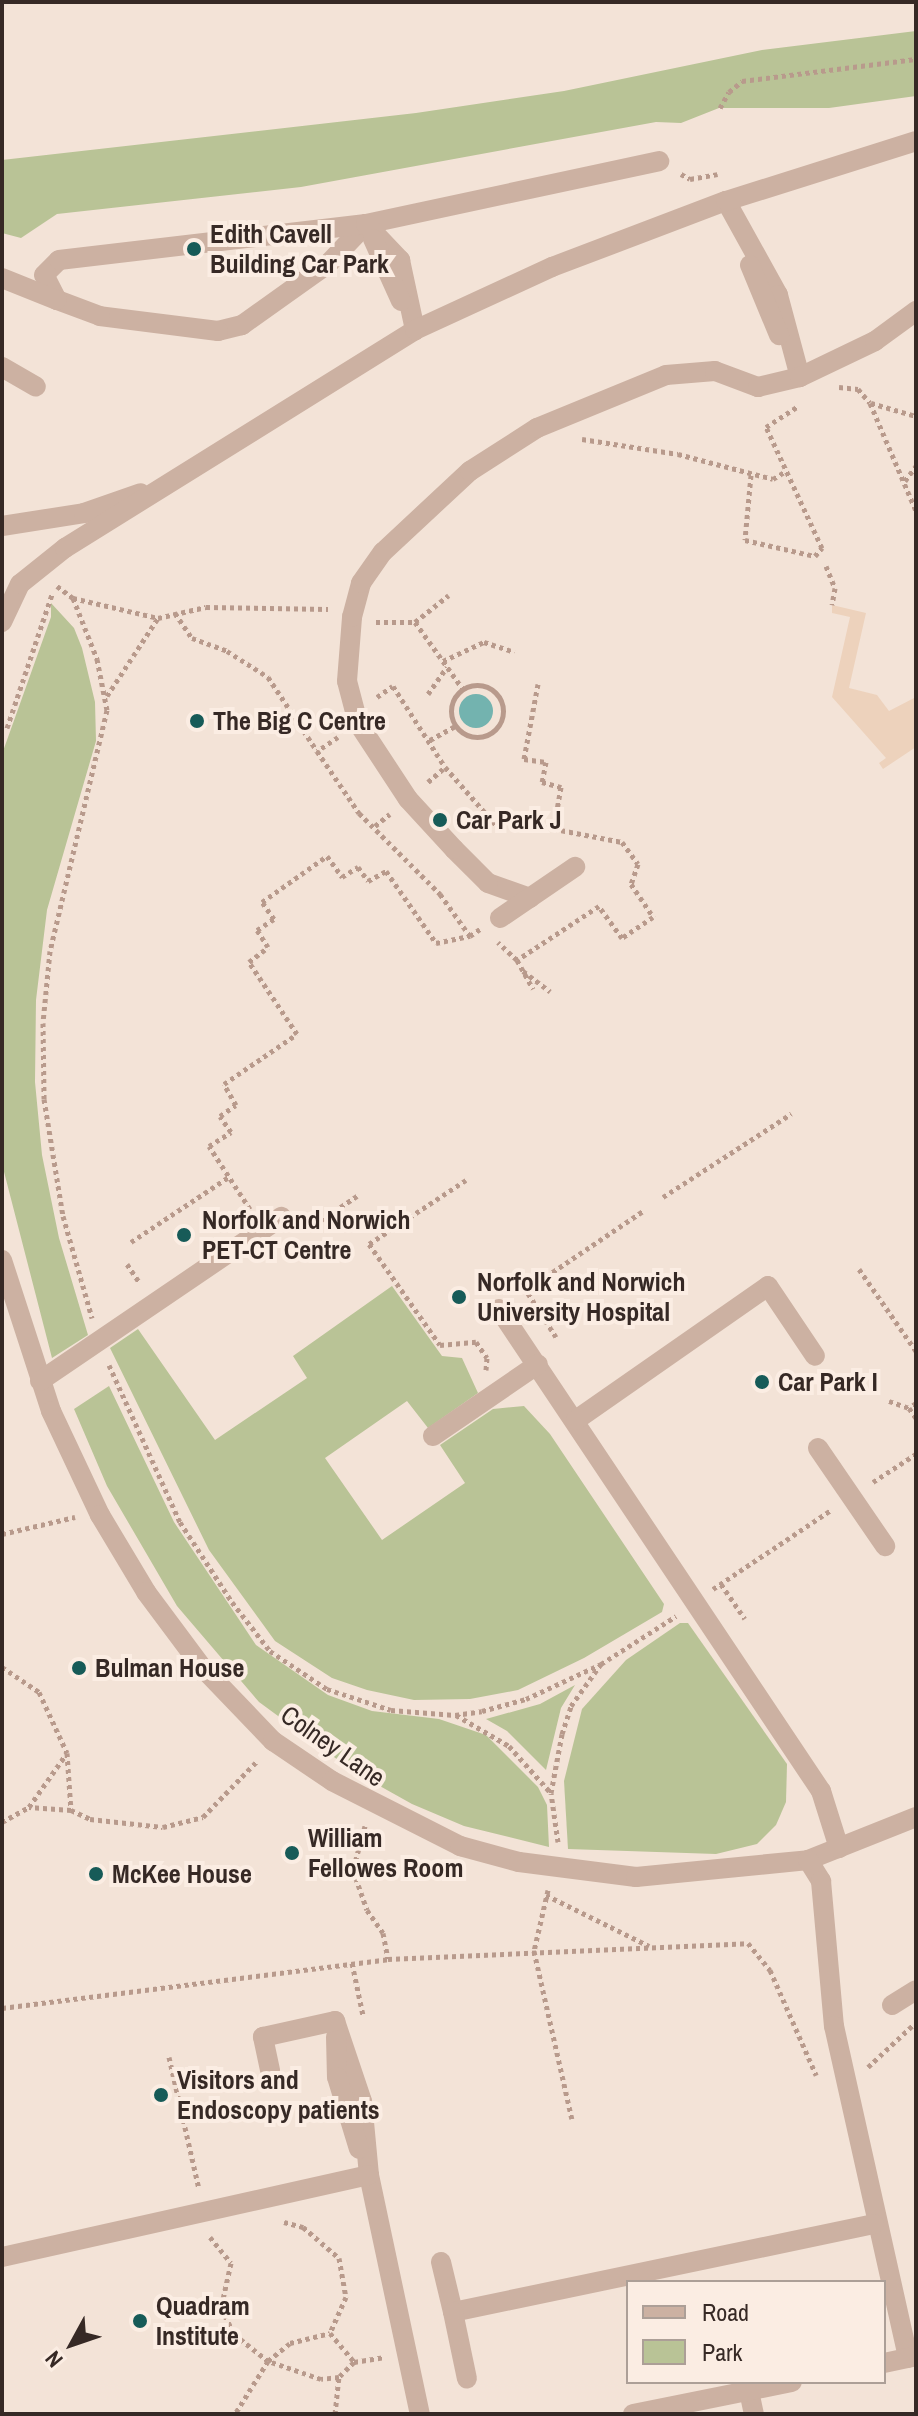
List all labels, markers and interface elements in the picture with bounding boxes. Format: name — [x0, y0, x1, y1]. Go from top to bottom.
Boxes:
place label: Edith Cavell Building Car Park — [210, 218, 389, 280]
marker: Edith Cavell Building Car Park — [185, 240, 203, 258]
place label: The Big C Centre — [213, 705, 386, 737]
marker: The Big C Centre — [188, 712, 206, 730]
place label: Car Park J — [456, 804, 561, 836]
marker: Car Park J — [431, 811, 449, 829]
place label: Norfolk and Norwich PET-CT Centre — [202, 1204, 410, 1266]
marker: Norfolk and Norwich PET-CT Centre — [173, 1224, 195, 1246]
place label: Norfolk and Norwich University Hospital — [477, 1266, 685, 1328]
marker: Norfolk and Norwich University Hospital — [448, 1286, 470, 1308]
place label: Car Park I — [778, 1366, 878, 1398]
marker: Car Park I — [753, 1373, 771, 1391]
place label: Bulman House — [95, 1652, 244, 1684]
marker: Bulman House — [70, 1659, 88, 1677]
street label: Colney Lane — [275, 1699, 391, 1793]
place label: William Fellowes Room — [308, 1822, 463, 1884]
marker: William Fellowes Room — [283, 1844, 301, 1862]
place label: McKee House — [112, 1858, 252, 1890]
marker: McKee House — [87, 1865, 105, 1883]
place label: Visitors and Endoscopy patients — [177, 2064, 380, 2126]
marker: Visitors and Endoscopy patients — [152, 2086, 170, 2104]
legend — [626, 2280, 886, 2384]
place label: Quadram Institute — [156, 2290, 250, 2352]
text: Road — [702, 2296, 749, 2328]
north arrow — [32, 2304, 112, 2384]
marker: Quadram Institute — [131, 2312, 149, 2330]
text: Park — [702, 2336, 742, 2368]
text: N — [38, 2345, 69, 2374]

